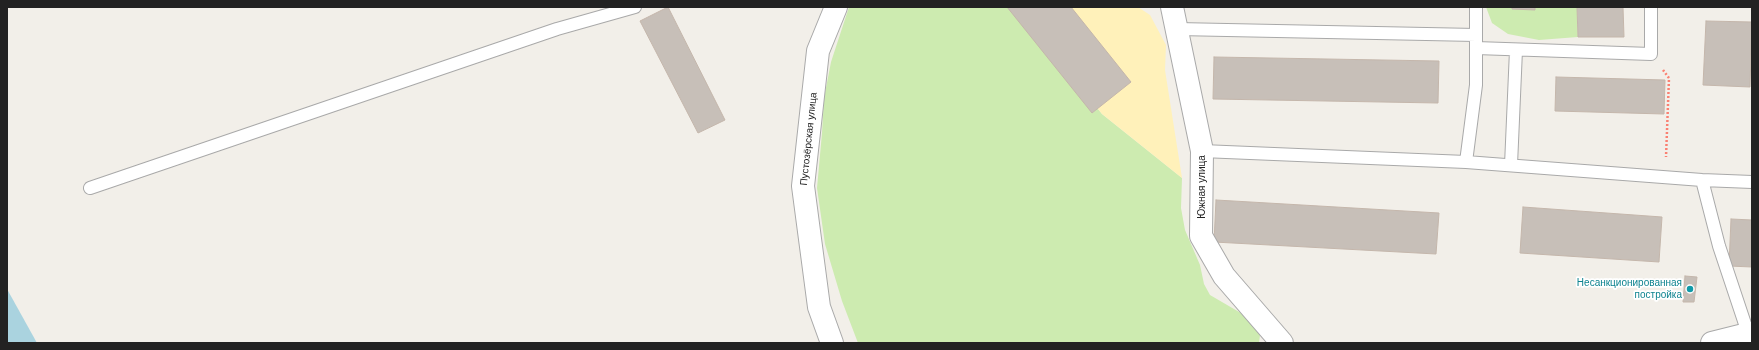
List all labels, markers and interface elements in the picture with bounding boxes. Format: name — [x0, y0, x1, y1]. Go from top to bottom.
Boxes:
street label: Пустозёрская улица — [798, 92, 820, 186]
street label: Южная улица — [1196, 155, 1208, 219]
place label: Несанкционированная постройка — [1577, 277, 1682, 300]
marker: Несанкционированная постройка — [1685, 284, 1695, 294]

